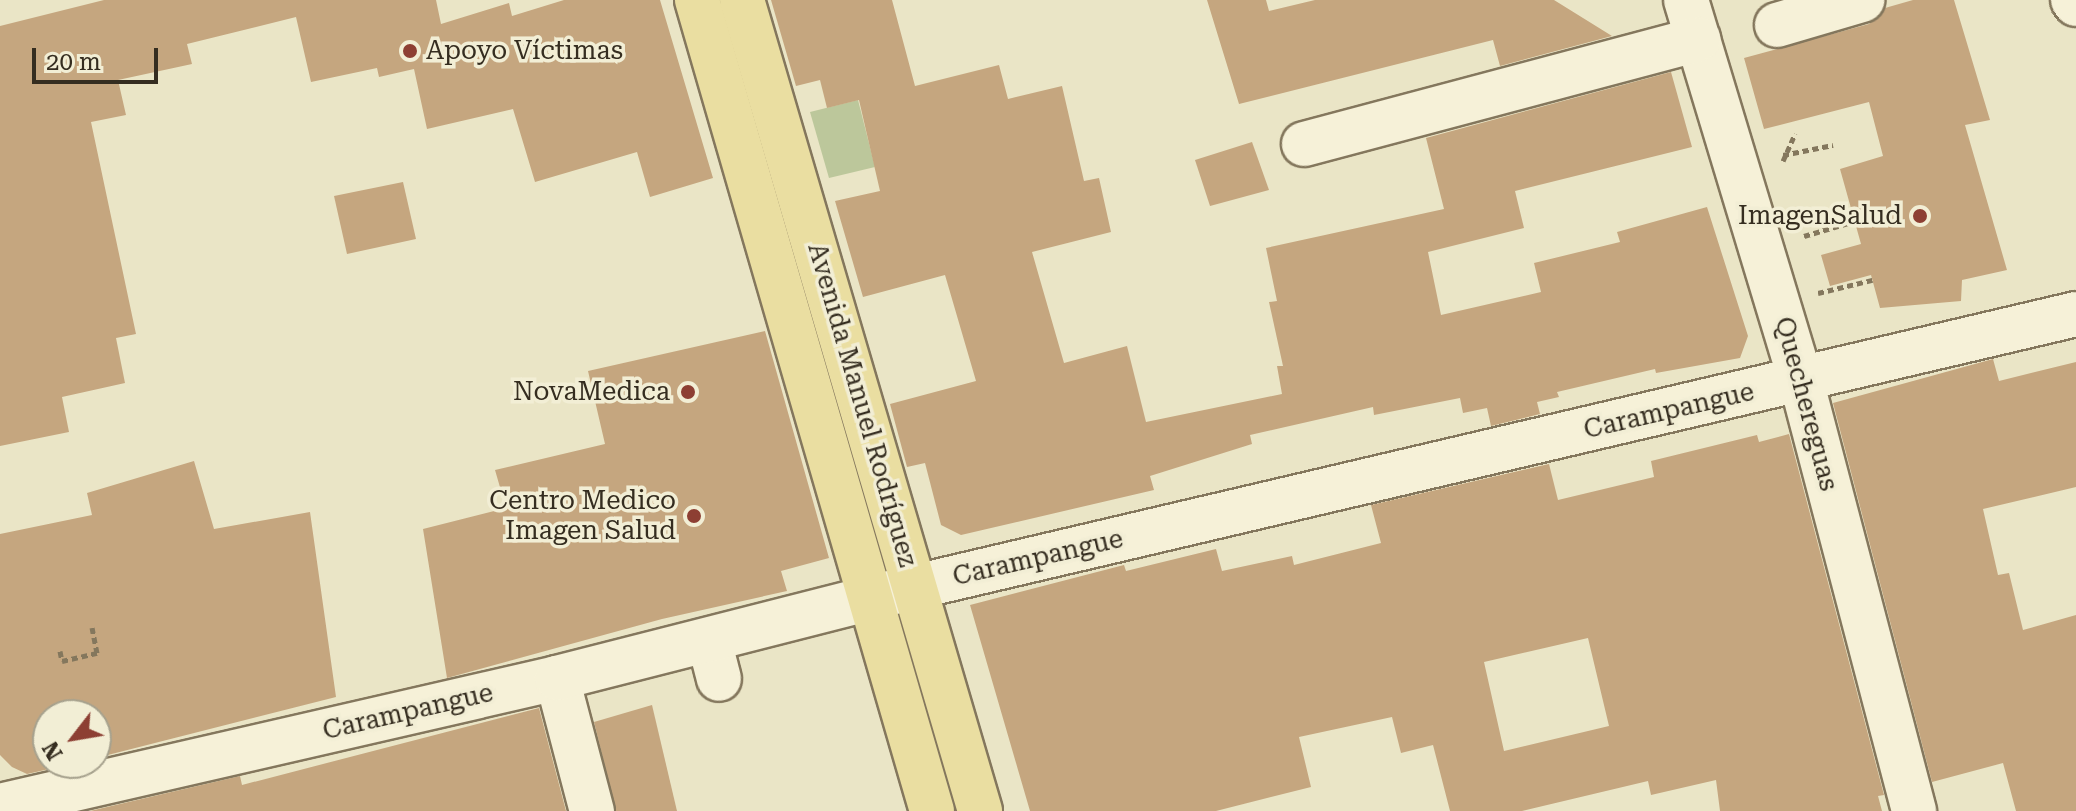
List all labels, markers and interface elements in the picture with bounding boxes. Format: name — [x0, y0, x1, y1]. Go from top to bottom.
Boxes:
scale bar — [36, 32, 162, 82]
place label: Apoyo Víctimas — [426, 35, 623, 67]
marker: Apoyo Víctimas — [401, 42, 419, 60]
text: 20 m — [46, 48, 101, 76]
place label: ImagenSalud — [1738, 200, 1902, 232]
marker: ImagenSalud — [1909, 205, 1931, 227]
street label: Avenida Manuel Rodríguez — [801, 240, 923, 570]
street label: Quechereguas — [1768, 314, 1844, 494]
place label: NovaMedica — [513, 376, 670, 408]
street label: Carampangue — [1581, 376, 1757, 446]
marker: NovaMedica — [677, 381, 699, 403]
place label: Centro Medico Imagen Salud — [489, 485, 676, 546]
marker: Centro Medico Imagen Salud — [683, 505, 705, 527]
street label: Carampangue — [950, 523, 1126, 593]
street label: Carampangue — [320, 677, 496, 747]
north arrow — [32, 699, 112, 779]
text: N — [38, 737, 68, 764]

